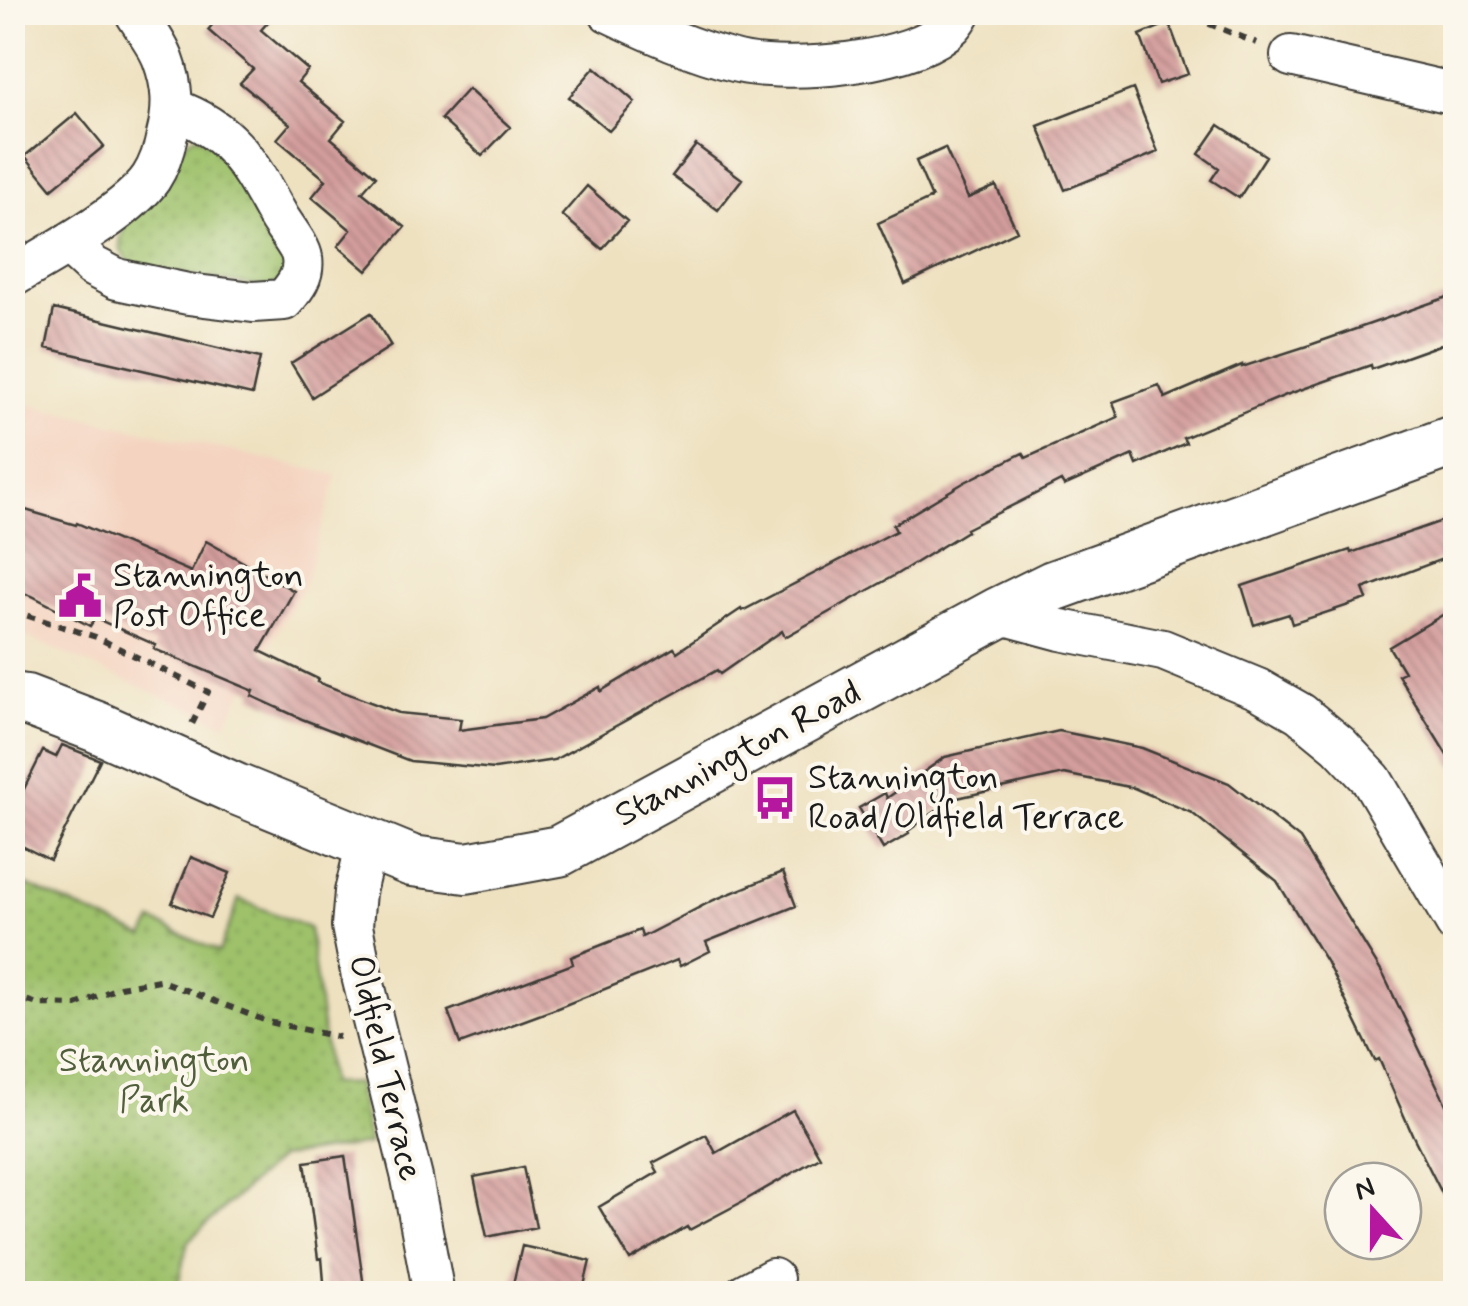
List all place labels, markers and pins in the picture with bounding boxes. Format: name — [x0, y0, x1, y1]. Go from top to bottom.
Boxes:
place label: Stannington Post Office — [113, 553, 304, 639]
public building icon: Stannington Post Office — [56, 572, 104, 620]
place label: Stannington Road/Oldfield Terrace — [808, 755, 1124, 841]
bus stop icon: Stannington Road/Oldfield Terrace — [751, 774, 799, 822]

